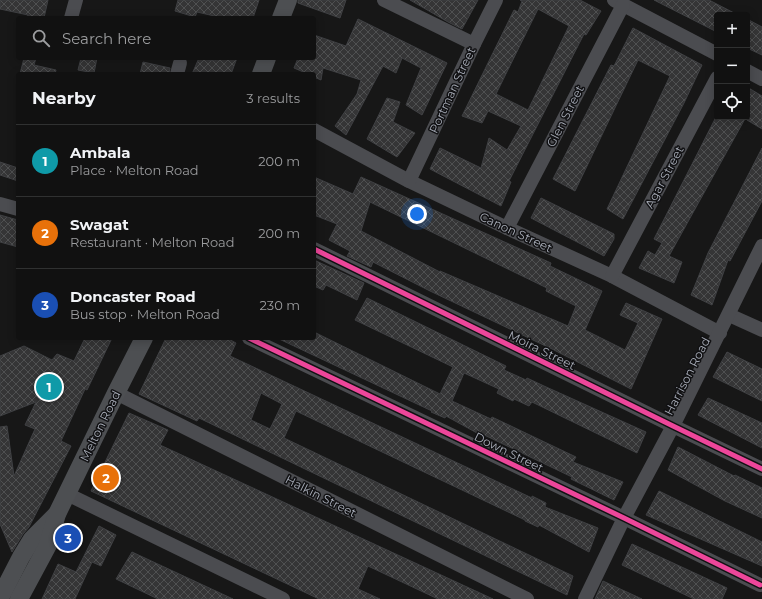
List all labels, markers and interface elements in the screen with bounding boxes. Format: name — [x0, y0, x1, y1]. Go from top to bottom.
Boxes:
map controls — [714, 12, 750, 120]
button: + — [714, 12, 750, 48]
search box — [16, 16, 316, 60]
icon: search — [30, 27, 52, 49]
text: Search here — [62, 29, 151, 48]
street label: Portman Street — [426, 44, 479, 135]
button: − — [714, 48, 750, 84]
street label: Glen Street — [543, 83, 587, 149]
button: locate — [714, 84, 750, 120]
text: Nearby — [32, 88, 96, 108]
text: 3 results — [246, 90, 300, 106]
text: Ambala — [70, 143, 130, 162]
street label: Agar Street — [641, 143, 687, 211]
text: 1 — [42, 153, 48, 169]
text: 200 m — [258, 153, 300, 169]
text: Place · Melton Road — [70, 162, 199, 178]
your location — [407, 204, 427, 224]
street label: Canon Street — [477, 209, 555, 255]
text: Swagat — [70, 215, 129, 234]
text: 2 — [41, 225, 49, 241]
text: 200 m — [258, 225, 300, 241]
text: Restaurant · Melton Road — [70, 234, 235, 250]
text: Doncaster Road — [70, 287, 196, 306]
text: 3 — [41, 297, 49, 313]
text: 230 m — [259, 297, 300, 313]
text: Bus stop · Melton Road — [70, 306, 220, 322]
street label: Moira Street — [506, 327, 578, 373]
street label: Harrison Road — [661, 334, 713, 418]
pin: 1 — [36, 372, 62, 402]
street label: Melton Road — [76, 388, 124, 464]
street label: Down Street — [472, 429, 546, 475]
pin: 2 — [93, 463, 119, 493]
street label: Halkin Street — [283, 472, 359, 520]
pin: 3 — [55, 523, 81, 553]

